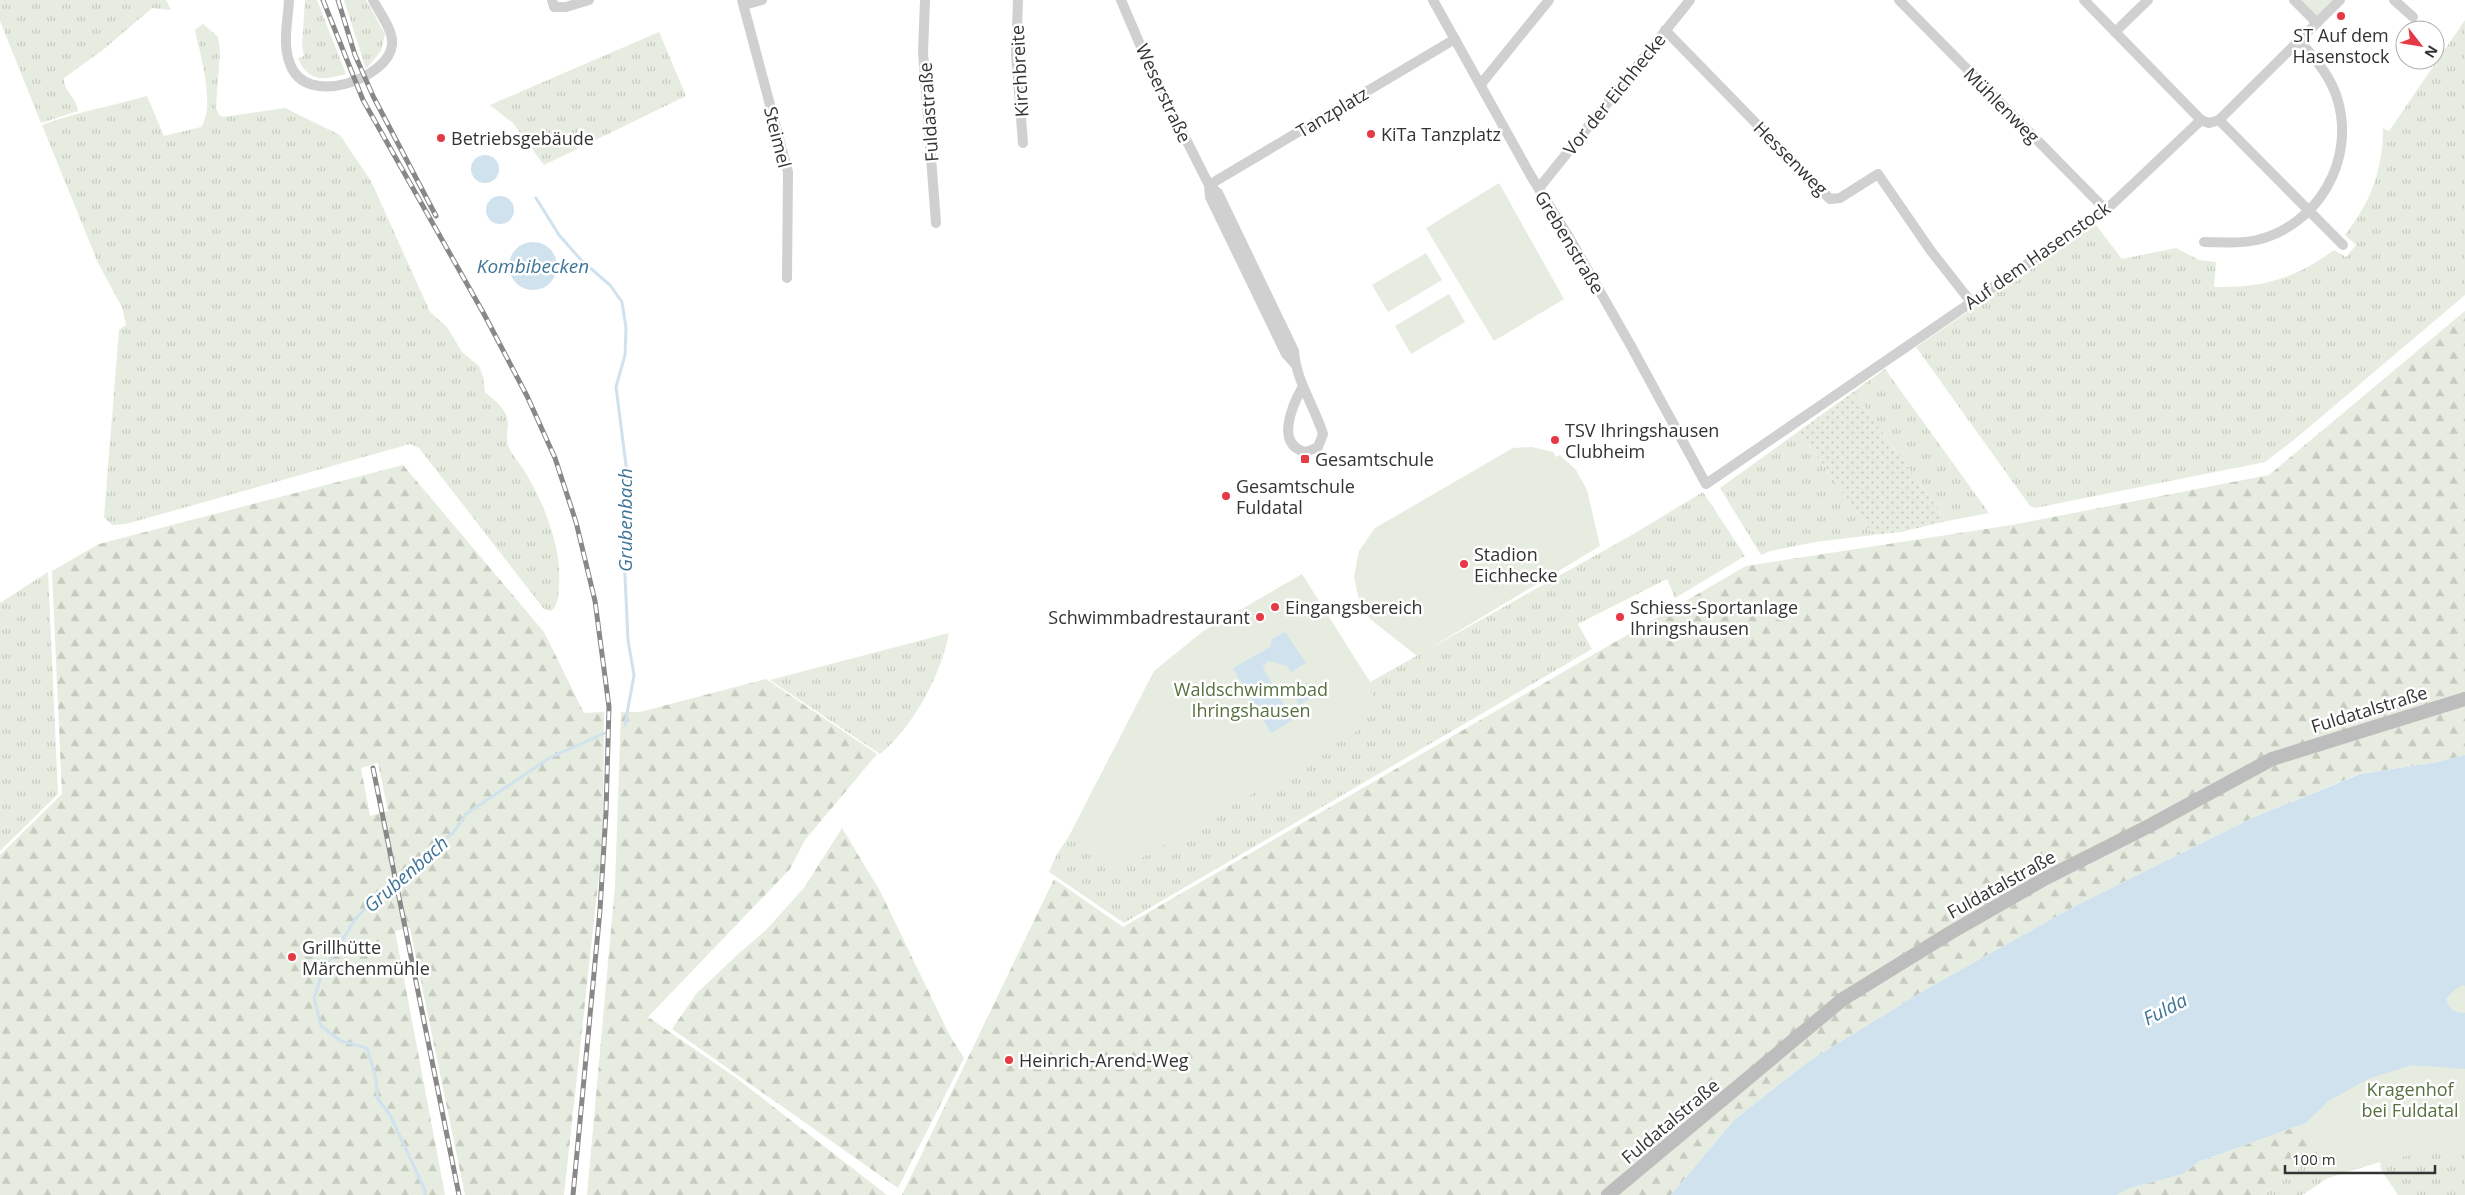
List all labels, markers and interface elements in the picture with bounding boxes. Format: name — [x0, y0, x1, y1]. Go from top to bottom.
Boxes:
marker: ST Auf dem Hasenstock — [2335, 10, 2347, 22]
north arrow — [2395, 20, 2445, 70]
place label: ST Auf dem Hasenstock — [2293, 23, 2390, 68]
street label: Kirchbreite — [1005, 24, 1033, 118]
street label: Vor der Eichhecke — [1557, 28, 1671, 160]
street label: Weserstraße — [1131, 40, 1197, 146]
text: N — [2420, 42, 2443, 62]
street label: Fuldastraße — [913, 62, 943, 162]
street label: Mühlenweg — [1959, 62, 2045, 148]
street label: Tanzplatz — [1292, 81, 1372, 143]
street label: Steimel — [759, 104, 797, 170]
street label: Hessenweg — [1749, 116, 1833, 200]
place label: KiTa Tanzplatz — [1381, 122, 1501, 146]
place label: Betriebsgebäude — [451, 126, 594, 150]
marker: KiTa Tanzplatz — [1365, 128, 1377, 140]
marker: Betriebsgebäude — [435, 132, 447, 144]
street label: Grebenstraße — [1530, 186, 1610, 298]
street label: Auf dem Hasenstock — [1959, 195, 2115, 314]
water label: Kombibecken — [477, 253, 589, 279]
place label: TSV Ihringshausen Clubheim — [1565, 418, 1719, 463]
marker: TSV Ihringshausen Clubheim — [1549, 434, 1561, 446]
place label: Gesamtschule — [1315, 447, 1434, 471]
marker: Gesamtschule — [1299, 453, 1311, 465]
water label: Grubenbach — [612, 468, 638, 572]
place label: Gesamtschule Fuldatal — [1236, 474, 1355, 519]
marker: Gesamtschule Fuldatal — [1220, 490, 1232, 502]
place label: Stadion Eichhecke — [1474, 542, 1558, 587]
marker: Stadion Eichhecke — [1458, 558, 1470, 570]
place label: Eingangsbereich — [1285, 595, 1423, 619]
place label: Schiess-Sportanlage Ihringshausen — [1630, 595, 1798, 640]
marker: Eingangsbereich — [1269, 601, 1281, 613]
place label: Schwimmbadrestaurant — [1048, 605, 1250, 629]
marker: Schwimmbadrestaurant — [1254, 611, 1266, 623]
marker: Schiess-Sportanlage Ihringshausen — [1614, 611, 1626, 623]
park label: Waldschwimmbad Ihringshausen — [1174, 677, 1328, 722]
street label: Fuldatalstraße — [2308, 680, 2430, 738]
water label: Grubenbach — [358, 830, 454, 918]
street label: Fuldatalstraße — [1942, 844, 2060, 924]
place label: Grillhütte Märchenmühle — [302, 935, 430, 980]
marker: Grillhütte Märchenmühle — [286, 951, 298, 963]
water label: Fulda — [2138, 987, 2192, 1031]
place label: Heinrich-Arend-Weg — [1019, 1048, 1189, 1072]
marker: Heinrich-Arend-Weg — [1003, 1054, 1015, 1066]
street label: Fuldatalstraße — [1616, 1073, 1724, 1169]
park label: Kragenhof bei Fuldatal — [2361, 1077, 2459, 1122]
scale bar — [2285, 1142, 2435, 1174]
text: 100 m — [2292, 1149, 2336, 1169]

